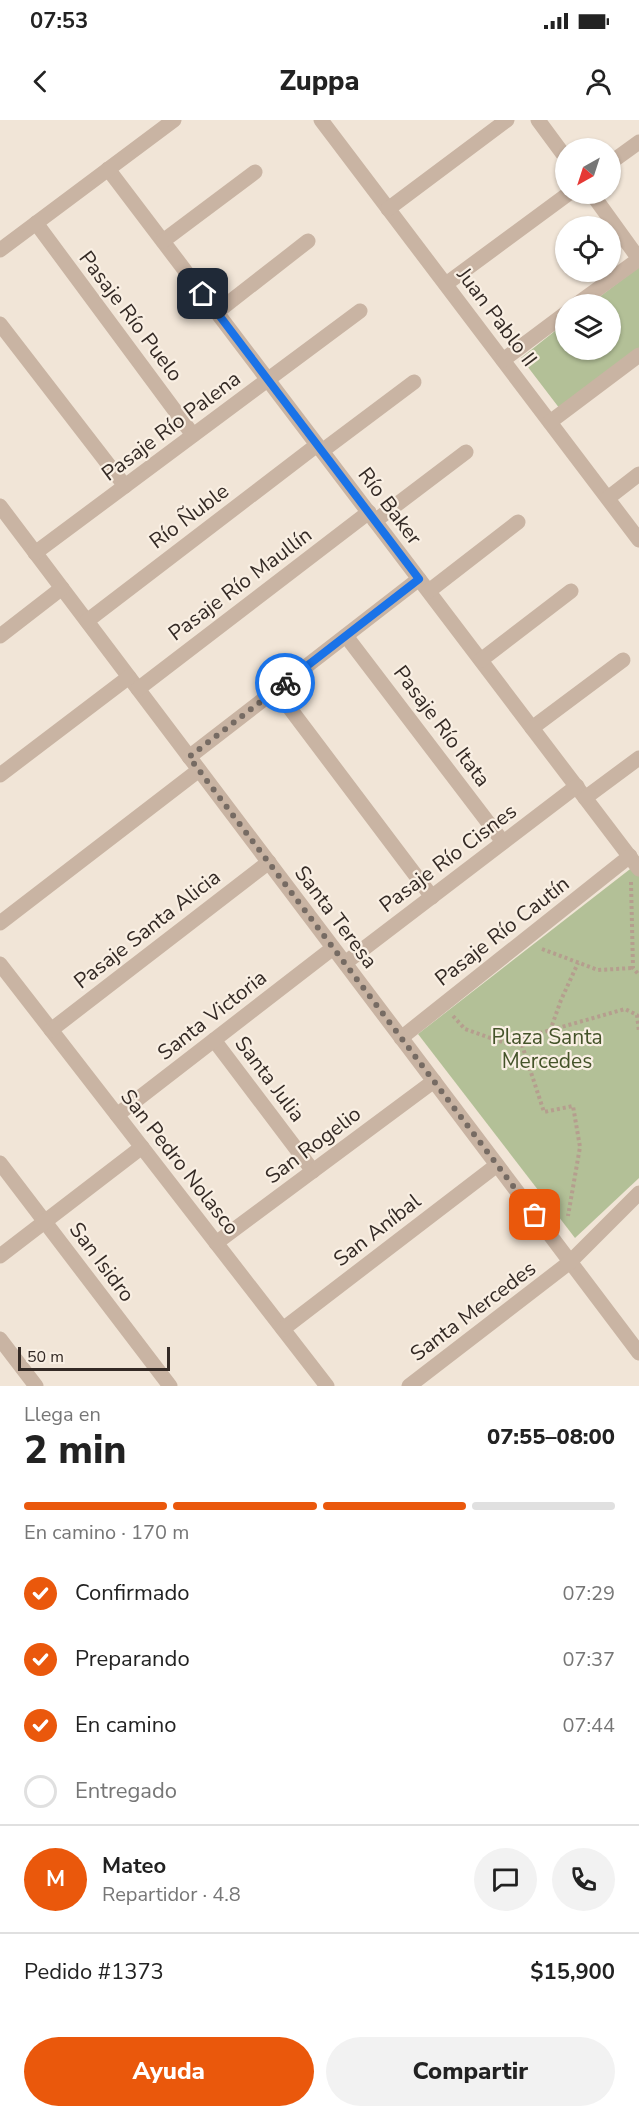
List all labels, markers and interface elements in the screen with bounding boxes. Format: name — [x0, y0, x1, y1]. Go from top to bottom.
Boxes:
text: 07:53 — [30, 6, 88, 36]
text: Zuppa — [279, 63, 360, 100]
icon: back — [24, 65, 57, 98]
icon: person — [582, 65, 615, 98]
north arrow — [555, 138, 621, 204]
map controls — [555, 138, 621, 360]
button: locate — [555, 216, 621, 282]
street label: Pasaje Río Puelo — [73, 245, 189, 387]
street label: Juan Pablo II — [450, 261, 543, 372]
pin — [177, 268, 228, 319]
icon: home — [186, 277, 219, 310]
button: layers — [555, 294, 621, 360]
street label: Pasaje Río Palena — [96, 365, 246, 487]
street label: Río Baker — [352, 462, 429, 551]
street label: Río Ñuble — [144, 477, 234, 555]
street label: Pasaje Río Maullín — [163, 521, 317, 647]
courier — [255, 653, 315, 713]
street label: Pasaje Río Itata — [387, 660, 497, 792]
icon: bike — [269, 667, 302, 700]
street label: Pasaje Río Cisnes — [374, 797, 522, 919]
street label: Santa Teresa — [288, 860, 384, 974]
street label: Pasaje Santa Alicia — [68, 863, 226, 995]
street label: Pasaje Río Cautín — [429, 870, 575, 992]
street label: Santa Victoria — [152, 964, 272, 1066]
park label: Plaza Santa Mercedes — [491, 1023, 603, 1075]
street label: Santa Julia — [229, 1030, 311, 1128]
street label: San Pedro Nolasco — [114, 1083, 246, 1241]
street label: San Rogelio — [259, 1100, 367, 1190]
street label: San Aníbal — [328, 1187, 427, 1273]
pin — [509, 1189, 560, 1240]
icon: bag — [518, 1198, 551, 1231]
street label: San Isidro — [63, 1216, 141, 1308]
street label: Santa Mercedes — [404, 1255, 542, 1367]
scale bar — [18, 1344, 170, 1372]
text: 50 m — [27, 1346, 64, 1368]
text: Llega en — [24, 1401, 101, 1428]
text: 07:55–08:00 — [487, 1422, 615, 1452]
text: 2 min — [24, 1424, 127, 1477]
text: En camino · 170 m — [24, 1519, 189, 1546]
icon: check — [24, 1577, 57, 1610]
text: Confirmado — [75, 1578, 190, 1608]
text: 07:29 — [562, 1580, 615, 1607]
icon: check — [24, 1643, 57, 1676]
text: Preparando — [75, 1644, 190, 1674]
text: 07:37 — [562, 1646, 615, 1673]
icon: check — [24, 1709, 57, 1742]
text: En camino — [75, 1710, 176, 1740]
text: 07:44 — [562, 1712, 615, 1739]
text: Entregado — [75, 1776, 177, 1806]
button: chat — [474, 1848, 537, 1911]
button: phone — [552, 1848, 615, 1911]
text: Mateo — [102, 1851, 166, 1881]
text: M — [46, 1864, 65, 1894]
text: Repartidor · 4.8 — [102, 1881, 241, 1908]
text: Pedido #1373 — [24, 1957, 164, 1987]
text: $15,900 — [530, 1957, 615, 1987]
button: Ayuda — [24, 2037, 314, 2106]
button: Compartir — [326, 2037, 615, 2106]

